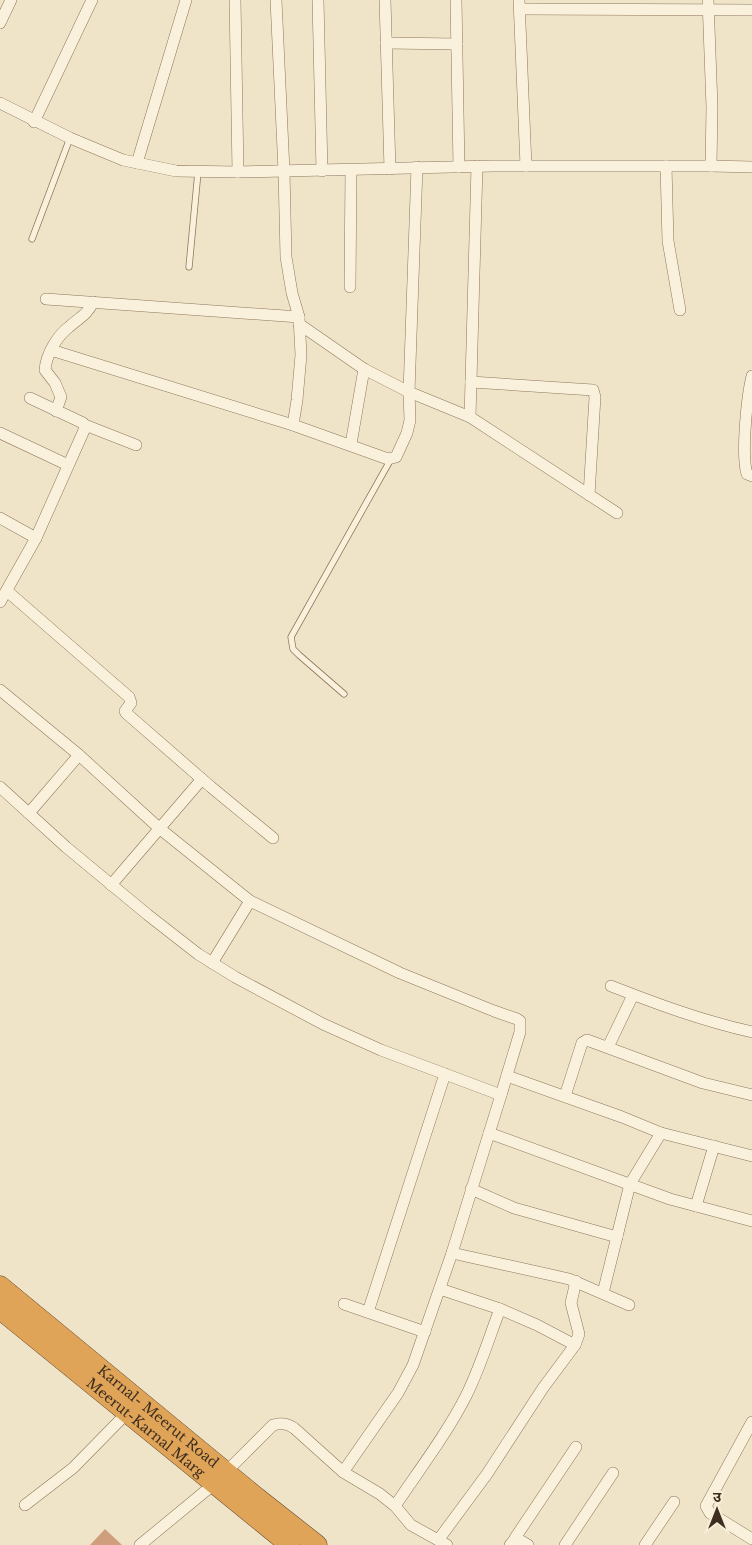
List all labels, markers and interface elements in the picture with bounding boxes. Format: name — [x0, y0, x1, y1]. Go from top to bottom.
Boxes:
street label: Karnal- Meerut Road — [94, 1361, 223, 1472]
street label: Meerut-Karnal Marg — [83, 1374, 209, 1482]
north arrow — [692, 1485, 742, 1535]
text: उ — [713, 1488, 722, 1506]

